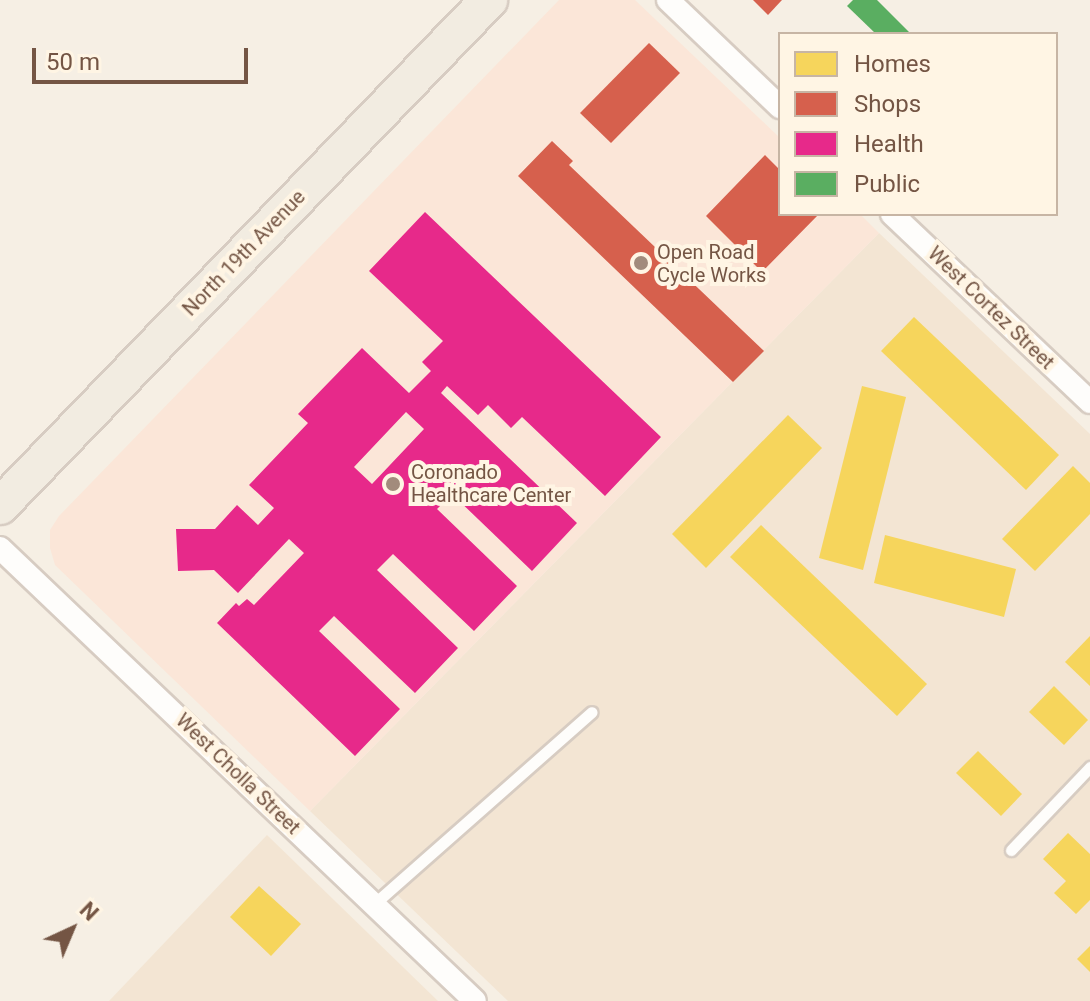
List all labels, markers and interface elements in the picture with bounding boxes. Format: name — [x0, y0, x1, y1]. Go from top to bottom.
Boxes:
scale bar — [36, 32, 252, 82]
legend — [778, 32, 1058, 216]
text: 50 m — [46, 48, 100, 76]
text: Homes — [854, 50, 931, 78]
text: Shops — [854, 90, 921, 118]
text: Health — [854, 130, 924, 158]
text: Public — [854, 170, 920, 198]
street label: North 19th Avenue — [178, 185, 310, 321]
place label: Open Road Cycle Works — [657, 240, 766, 287]
street label: West Cortez Street — [923, 242, 1059, 374]
marker: Open Road Cycle Works — [632, 254, 650, 272]
place label: Coronado Healthcare Center — [411, 460, 571, 507]
marker: Coronado Healthcare Center — [382, 473, 404, 495]
street label: West Cholla Street — [171, 709, 305, 839]
north arrow — [32, 889, 112, 969]
text: N — [75, 897, 103, 926]

